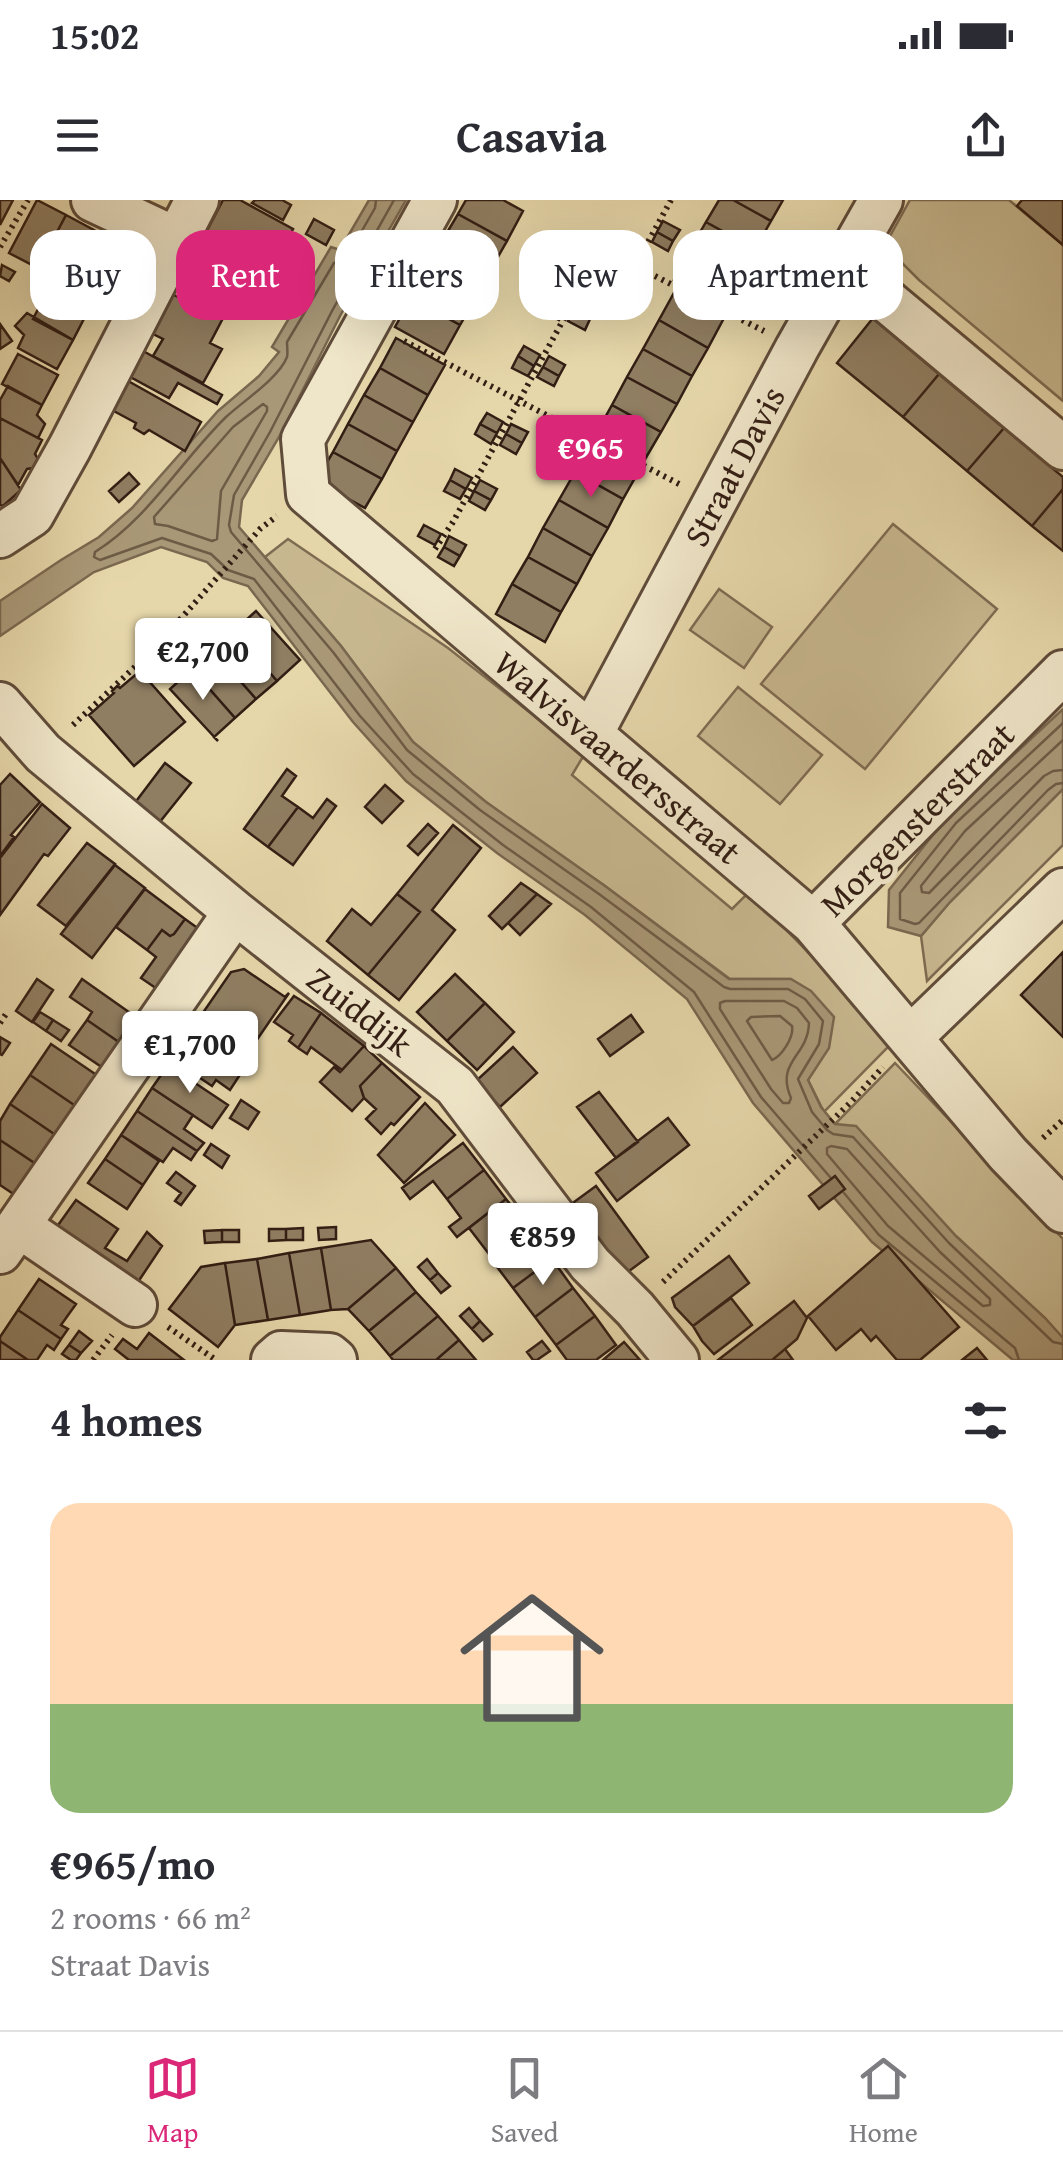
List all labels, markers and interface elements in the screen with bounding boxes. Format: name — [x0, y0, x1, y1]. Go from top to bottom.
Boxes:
text: 15:02 — [50, 7, 140, 63]
text: Casavia — [456, 103, 607, 168]
icon: menu — [50, 108, 105, 163]
icon: share — [958, 108, 1013, 163]
chip: Buy — [30, 230, 156, 320]
chip: Rent — [176, 230, 315, 320]
chip: Filters — [335, 230, 499, 320]
chip: New — [519, 230, 653, 320]
chip: Apartment — [673, 230, 903, 320]
street label: Straat Davis — [670, 377, 798, 555]
pin: €965 — [532, 415, 650, 500]
text: €965 — [558, 424, 624, 471]
pin: €2,700 — [122, 618, 284, 703]
text: €2,700 — [157, 627, 249, 674]
street label: Walvisvaardersstraat — [483, 638, 753, 876]
street label: Morgensterstraat — [808, 710, 1026, 928]
street label: Zuiddijk — [296, 953, 424, 1069]
pin: €1,700 — [109, 1011, 271, 1096]
text: €1,700 — [144, 1020, 236, 1067]
pin: €859 — [484, 1203, 602, 1288]
text: €859 — [510, 1212, 576, 1259]
text: 4 homes — [50, 1390, 203, 1451]
icon: filters — [958, 1393, 1013, 1448]
icon: home — [442, 1568, 622, 1748]
text: €965/mo — [50, 1833, 215, 1894]
text: 2 rooms · 66 m² — [50, 1894, 251, 1941]
text: Straat Davis — [50, 1941, 210, 1988]
tab: Map — [145, 2051, 200, 2152]
tab: Saved — [491, 2051, 558, 2152]
tab: Home — [849, 2051, 918, 2152]

